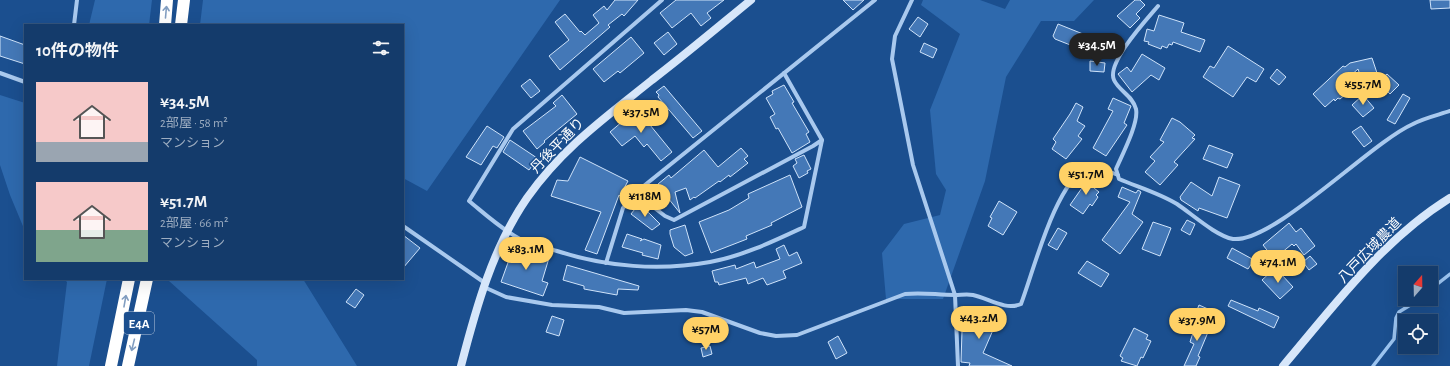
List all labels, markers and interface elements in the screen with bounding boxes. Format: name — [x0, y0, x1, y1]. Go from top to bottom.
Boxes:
one-way arrow — [162, 6, 170, 19]
pin: ¥34.5M — [1064, 33, 1130, 67]
icon: filters — [370, 37, 392, 59]
text: ¥34.5M — [1078, 39, 1116, 52]
text: 10件の物件 — [36, 42, 119, 59]
pin: ¥55.7M — [1330, 72, 1396, 106]
text: ¥55.7M — [1344, 78, 1382, 91]
text: ¥34.5M — [160, 93, 210, 110]
icon: home — [68, 98, 116, 146]
pin: ¥37.5M — [608, 100, 674, 134]
text: ¥37.5M — [622, 106, 660, 119]
street label: 丹後平通り — [528, 115, 587, 176]
text: 2部屋 · 58 m² — [160, 117, 228, 130]
text: マンション — [160, 137, 225, 150]
pin: ¥51.7M — [1053, 162, 1119, 196]
text: ¥51.7M — [1068, 168, 1104, 181]
pin: ¥118M — [617, 184, 673, 218]
text: ¥118M — [629, 190, 661, 203]
text: ¥51.7M — [160, 193, 207, 210]
icon: home — [68, 198, 116, 246]
street label: 八戸広域農道 — [1335, 215, 1404, 286]
text: 2部屋 · 66 m² — [160, 217, 228, 230]
text: マンション — [160, 237, 225, 250]
pin: ¥83.1M — [493, 237, 559, 271]
text: ¥83.1M — [508, 243, 544, 256]
pin: ¥74.1M — [1245, 250, 1311, 284]
text: ¥74.1M — [1259, 256, 1297, 269]
north arrow — [1398, 266, 1438, 306]
map controls — [1398, 266, 1438, 354]
one-way arrow — [122, 294, 130, 307]
pin: ¥43.2M — [946, 306, 1012, 340]
pin: ¥37.9M — [1164, 308, 1230, 342]
road number: E4A — [124, 312, 154, 334]
text: ¥43.2M — [960, 312, 998, 325]
text: ¥37.9M — [1178, 314, 1216, 327]
button: locate — [1398, 314, 1438, 354]
pin: ¥57M — [682, 317, 730, 351]
text: ¥57M — [692, 323, 720, 336]
one-way arrow — [129, 338, 137, 351]

